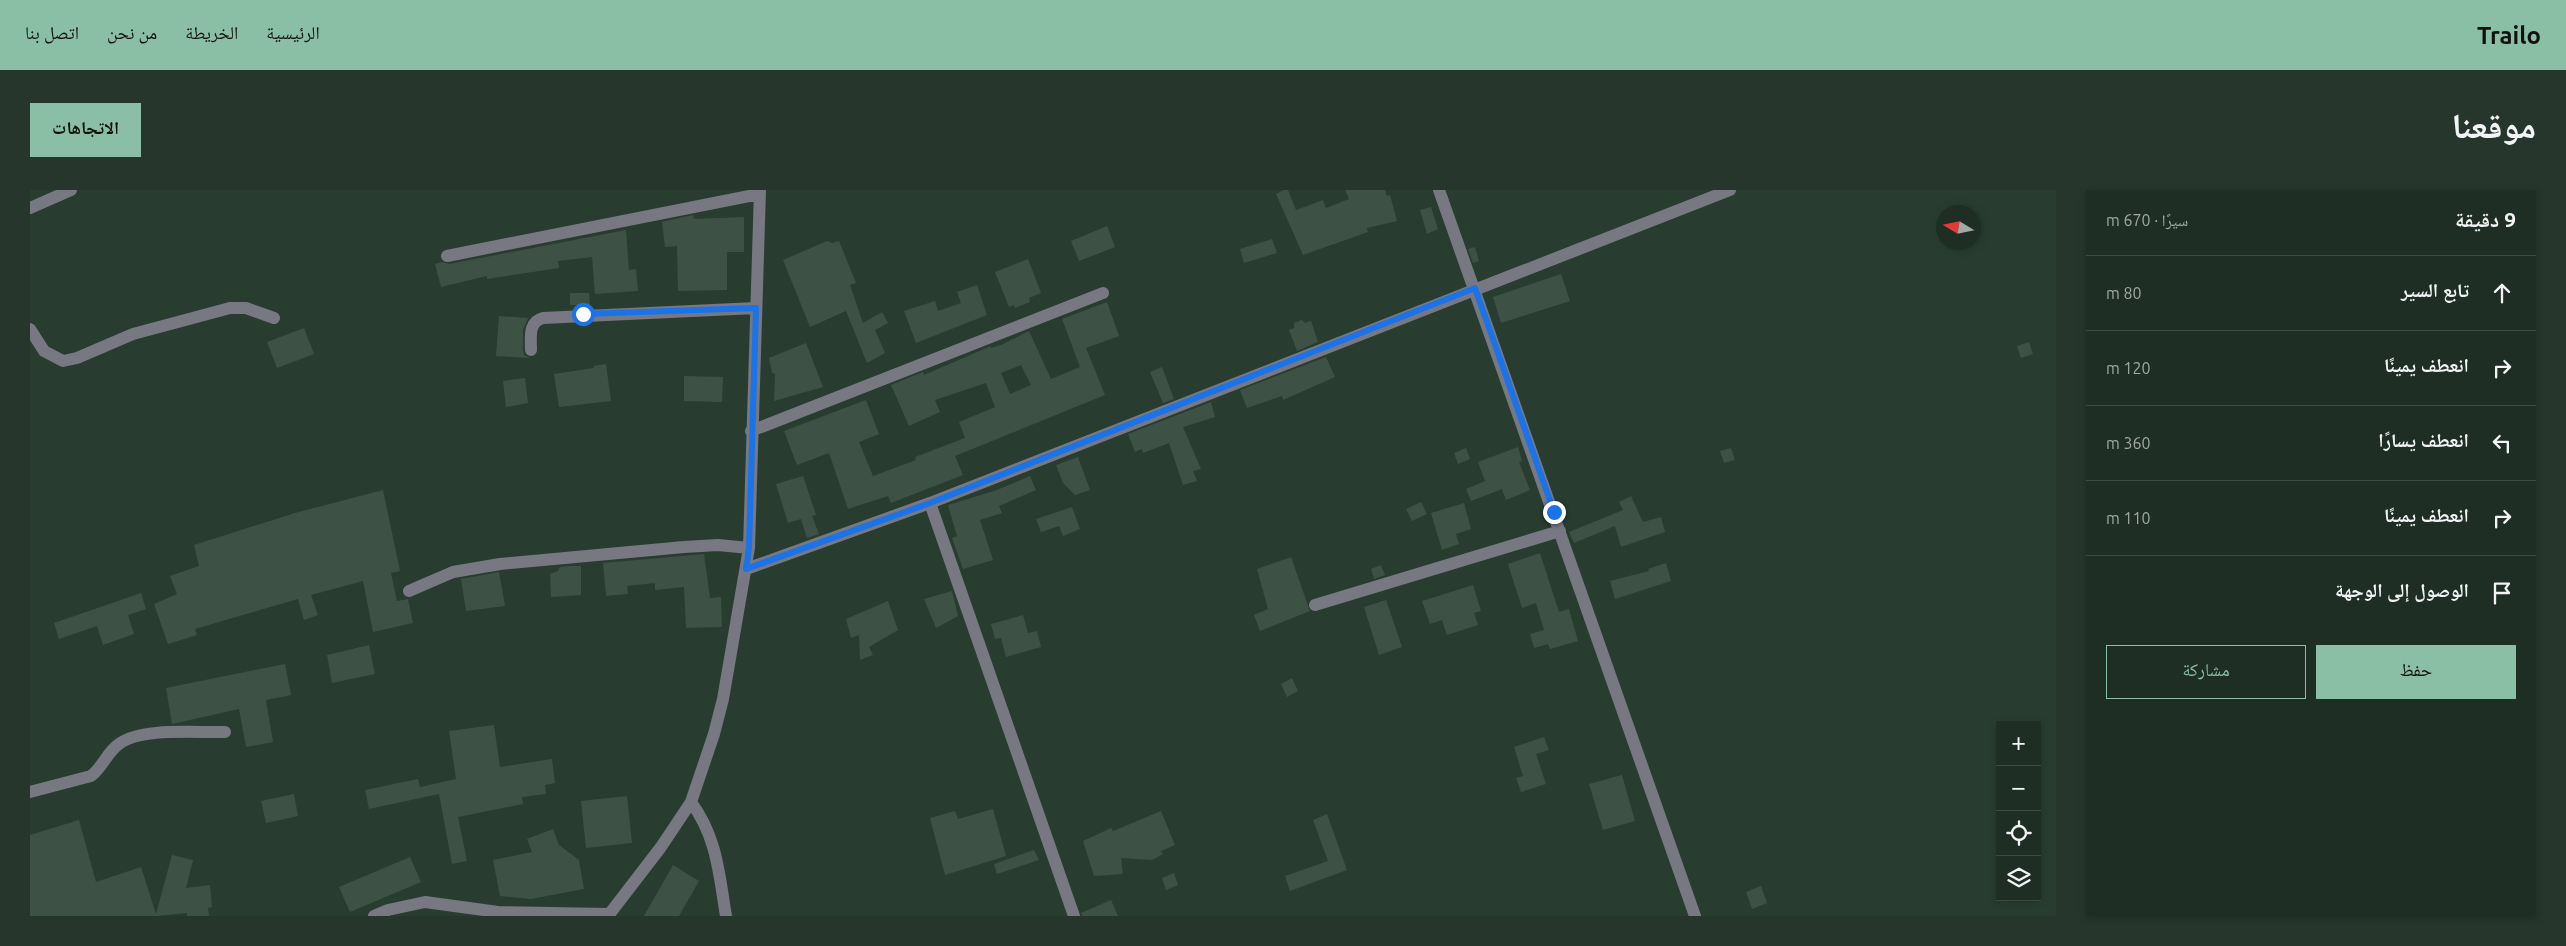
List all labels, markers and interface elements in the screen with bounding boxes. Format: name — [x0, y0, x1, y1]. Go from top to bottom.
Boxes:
text: اتصل بنا — [25, 22, 79, 42]
text: من نحن — [107, 22, 157, 42]
text: الخريطة — [185, 22, 238, 42]
text: الرئيسية — [266, 22, 320, 42]
text: Trailo — [2477, 22, 2541, 49]
button: الاتجاهات — [30, 103, 141, 157]
text: موقعنا — [2451, 105, 2536, 145]
north arrow — [1936, 205, 1981, 250]
text: 9 دقيقة — [2455, 207, 2516, 231]
text: سيرًا · 670 m — [2106, 211, 2188, 229]
text: تابع السير — [2401, 279, 2469, 301]
icon: ahead — [2488, 279, 2516, 307]
text: 80 m — [2106, 284, 2142, 302]
route start — [572, 303, 595, 326]
text: انعطف يمينًا — [2384, 354, 2469, 376]
icon: right — [2488, 354, 2516, 382]
text: 120 m — [2106, 359, 2151, 377]
text: انعطف يسارًا — [2378, 429, 2469, 451]
icon: left — [2488, 429, 2516, 457]
text: 360 m — [2106, 434, 2151, 452]
route end — [1543, 501, 1566, 524]
text: انعطف يمينًا — [2384, 504, 2469, 526]
icon: right — [2488, 504, 2516, 532]
text: 110 m — [2106, 509, 2151, 527]
text: الوصول إلى الوجهة — [2335, 579, 2469, 601]
icon: arrive — [2488, 579, 2516, 607]
button: مشاركة — [2106, 645, 2306, 699]
button: حفظ — [2316, 645, 2516, 699]
map controls — [1996, 721, 2041, 901]
button: + — [1996, 721, 2041, 766]
button: − — [1996, 766, 2041, 811]
button: locate — [1996, 811, 2041, 856]
button: layers — [1996, 856, 2041, 901]

